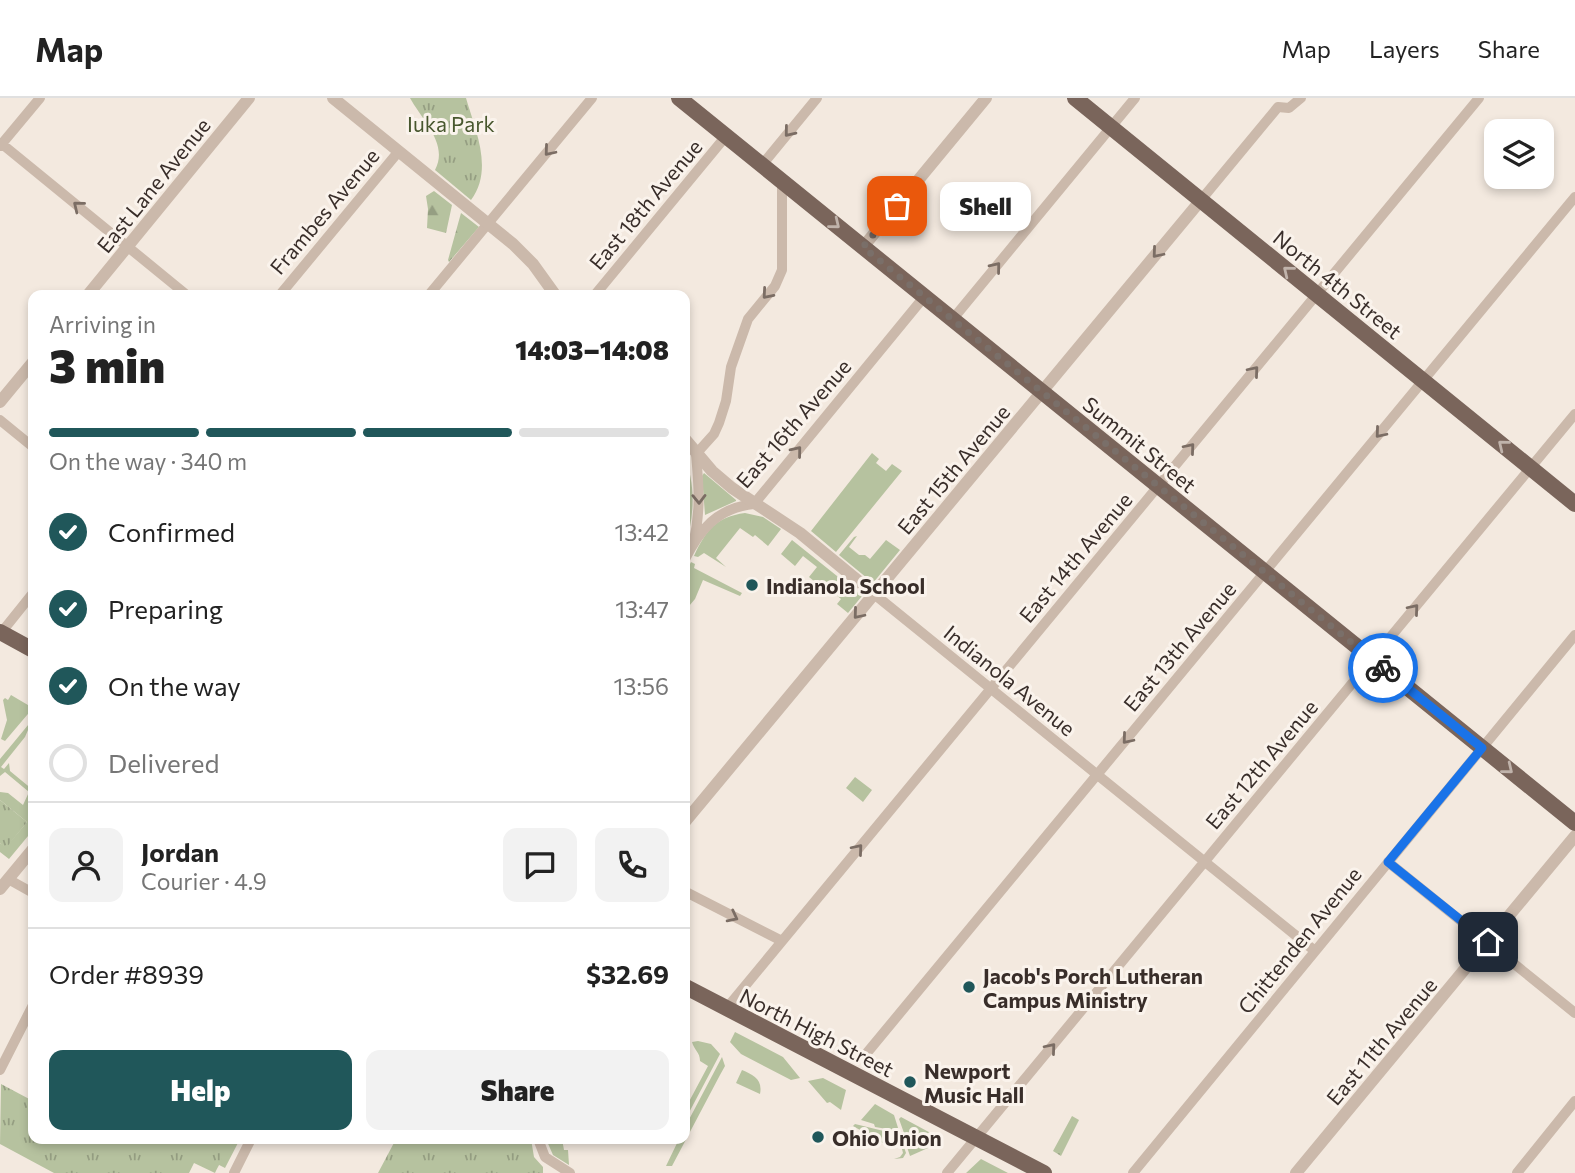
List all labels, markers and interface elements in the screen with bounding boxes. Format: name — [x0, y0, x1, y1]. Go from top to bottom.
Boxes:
text: Map — [35, 28, 103, 69]
text: Map — [1282, 34, 1331, 63]
text: Layers — [1369, 34, 1440, 63]
text: Share — [1478, 34, 1540, 63]
park label: Iuka Park — [407, 111, 495, 136]
street label: East Lane Avenue — [91, 113, 215, 257]
map controls — [1484, 119, 1554, 189]
button: layers — [1484, 119, 1554, 189]
one-way arrow — [785, 124, 798, 136]
street label: East 18th Avenue — [583, 134, 707, 274]
street label: Frambes Avenue — [264, 143, 384, 279]
one-way arrow — [544, 143, 557, 155]
pin — [867, 176, 927, 236]
callout: Shell — [939, 182, 1030, 230]
icon: bag — [878, 187, 916, 225]
text: Shell — [959, 192, 1012, 220]
one-way arrow — [74, 202, 87, 214]
one-way arrow — [827, 216, 839, 229]
street label: North 4th Street — [1269, 225, 1407, 343]
one-way arrow — [1153, 245, 1166, 258]
one-way arrow — [988, 263, 1000, 276]
one-way arrow — [1284, 267, 1297, 279]
one-way arrow — [763, 286, 775, 299]
text: Arriving in — [49, 310, 156, 338]
text: 14:03–14:08 — [515, 334, 669, 365]
text: 3 min — [49, 336, 165, 392]
street label: East 16th Avenue — [730, 354, 856, 492]
one-way arrow — [1245, 366, 1258, 379]
street label: Summit Street — [1078, 391, 1202, 497]
street label: East 15th Avenue — [892, 399, 1014, 539]
one-way arrow — [1376, 425, 1388, 438]
one-way arrow — [1498, 441, 1511, 454]
one-way arrow — [1182, 443, 1194, 456]
text: On the way · 340 m — [49, 447, 247, 475]
one-way arrow — [789, 447, 802, 459]
street label: East 14th Avenue — [1013, 487, 1137, 627]
one-way arrow — [692, 494, 707, 505]
icon: check — [49, 513, 87, 551]
text: Confirmed — [108, 516, 235, 547]
text: 13:42 — [614, 518, 669, 546]
place label: Indianola School — [766, 573, 925, 598]
street label: East 13th Avenue — [1118, 576, 1240, 716]
marker: Indianola School — [744, 577, 760, 593]
icon: check — [49, 590, 87, 628]
text: Preparing — [108, 593, 223, 624]
text: 13:47 — [615, 595, 669, 623]
one-way arrow — [1406, 604, 1419, 616]
one-way arrow — [854, 605, 866, 618]
street label: Indianola Avenue — [939, 620, 1081, 740]
courier — [1348, 633, 1418, 703]
icon: bike — [1364, 649, 1402, 687]
icon: check — [49, 667, 87, 705]
text: On the way — [108, 670, 241, 701]
text: 13:56 — [613, 672, 669, 700]
street label: East 12th Avenue — [1200, 694, 1322, 834]
one-way arrow — [1123, 730, 1135, 743]
text: Delivered — [108, 747, 219, 778]
one-way arrow — [1501, 761, 1513, 774]
button: person — [49, 828, 123, 902]
button: chat — [503, 828, 577, 902]
button: phone — [595, 828, 669, 902]
text: Jordan — [141, 836, 219, 867]
one-way arrow — [850, 845, 862, 858]
street label: Chittenden Avenue — [1232, 862, 1366, 1018]
text: Courier · 4.9 — [141, 867, 267, 895]
one-way arrow — [726, 908, 738, 922]
pin — [1458, 912, 1518, 972]
icon: home — [1469, 923, 1507, 961]
text: Order #8939 — [49, 958, 204, 989]
text: $32.69 — [586, 958, 669, 989]
place label: Jacob's Porch Lutheran Campus Ministry — [983, 963, 1203, 1012]
street label: East 11th Avenue — [1321, 972, 1441, 1110]
marker: Jacob's Porch Lutheran Campus Ministry — [961, 979, 977, 995]
street label: North High Street — [736, 982, 898, 1082]
one-way arrow — [1042, 1043, 1055, 1056]
button: Help — [49, 1050, 352, 1130]
button: Share — [366, 1050, 669, 1130]
place label: Newport Music Hall — [924, 1058, 1024, 1107]
marker: Newport Music Hall — [902, 1074, 918, 1090]
place label: Ohio Union — [832, 1125, 942, 1150]
marker: Ohio Union — [810, 1129, 826, 1145]

